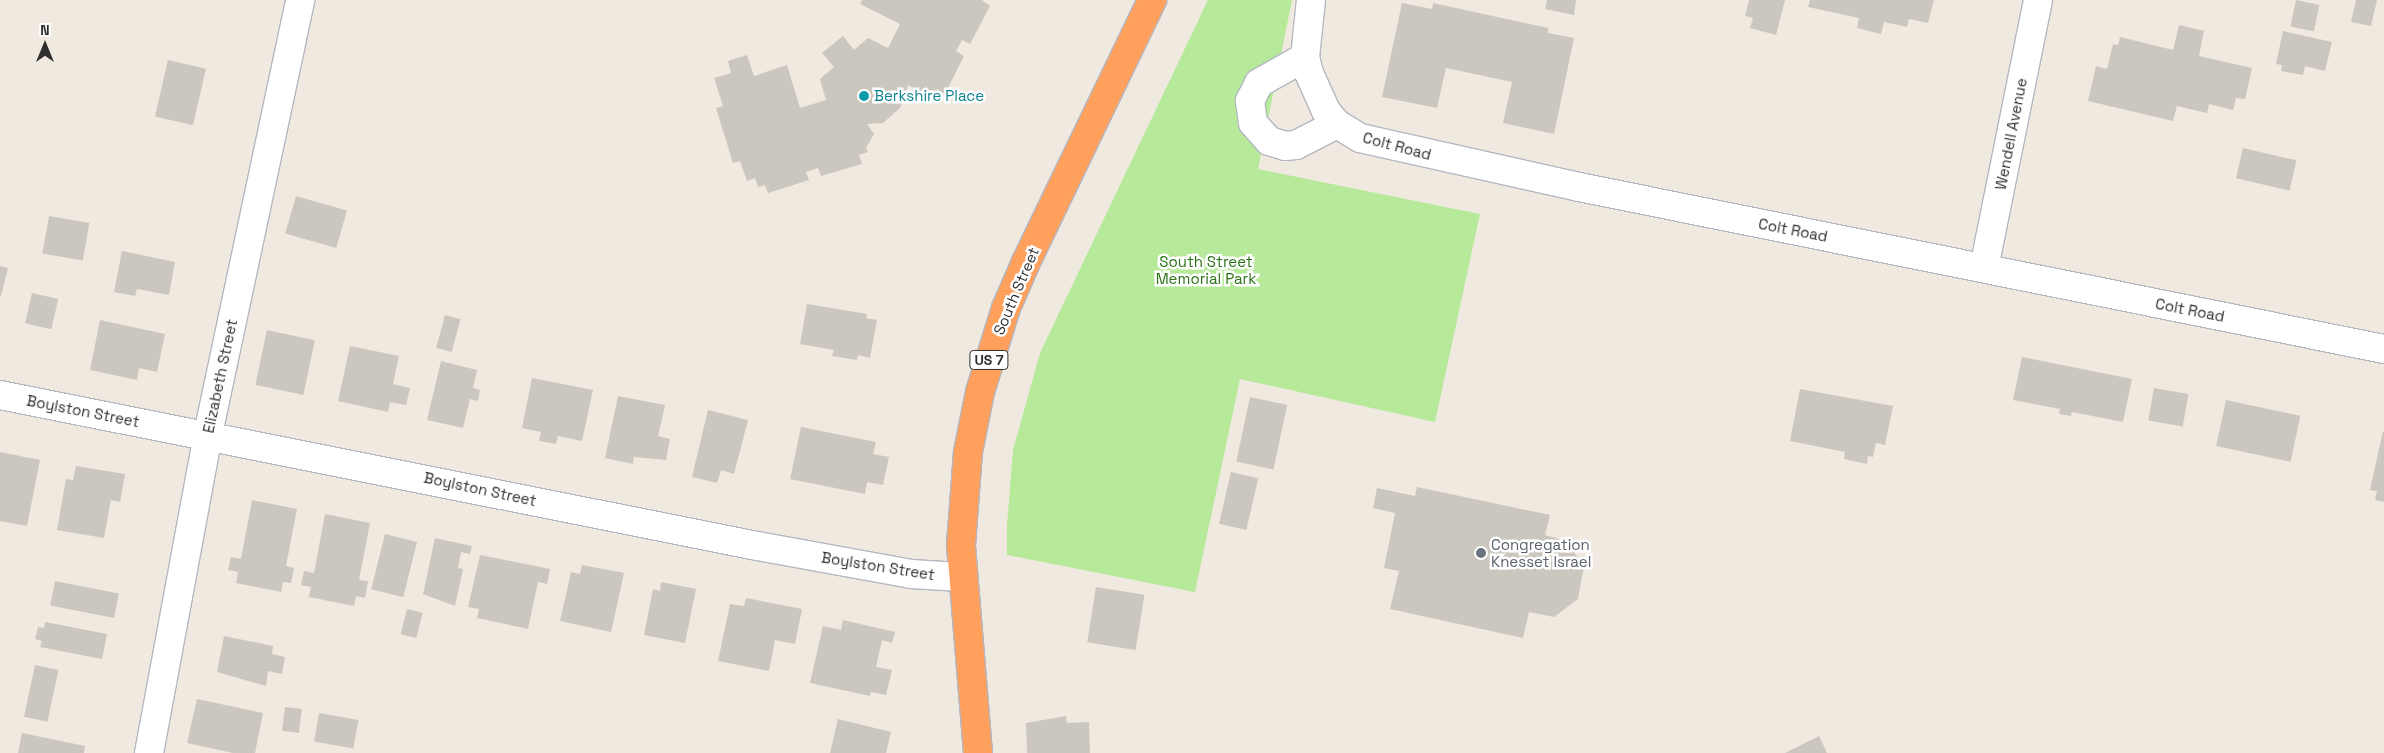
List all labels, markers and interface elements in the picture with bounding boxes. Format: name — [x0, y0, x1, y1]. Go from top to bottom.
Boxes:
north arrow — [20, 20, 70, 70]
text: N — [40, 21, 50, 39]
street label: Wendell Avenue — [1991, 76, 2031, 192]
place label: Berkshire Place — [874, 87, 984, 105]
marker: Berkshire Place — [858, 90, 870, 102]
street label: Colt Road — [1361, 128, 1433, 164]
street label: Colt Road — [1757, 214, 1829, 246]
street label: South Street — [989, 244, 1043, 338]
park label: South Street Memorial Park — [1156, 252, 1256, 287]
street label: Colt Road — [2154, 294, 2226, 326]
street label: Elizabeth Street — [199, 317, 241, 435]
road number: US 7 — [969, 348, 1009, 372]
street label: Boylston Street — [25, 391, 141, 431]
street label: Boylston Street — [422, 468, 538, 510]
place label: Congregation Knesset Israel — [1491, 535, 1591, 570]
marker: Congregation Knesset Israel — [1475, 547, 1487, 559]
street label: Boylston Street — [820, 548, 936, 584]

